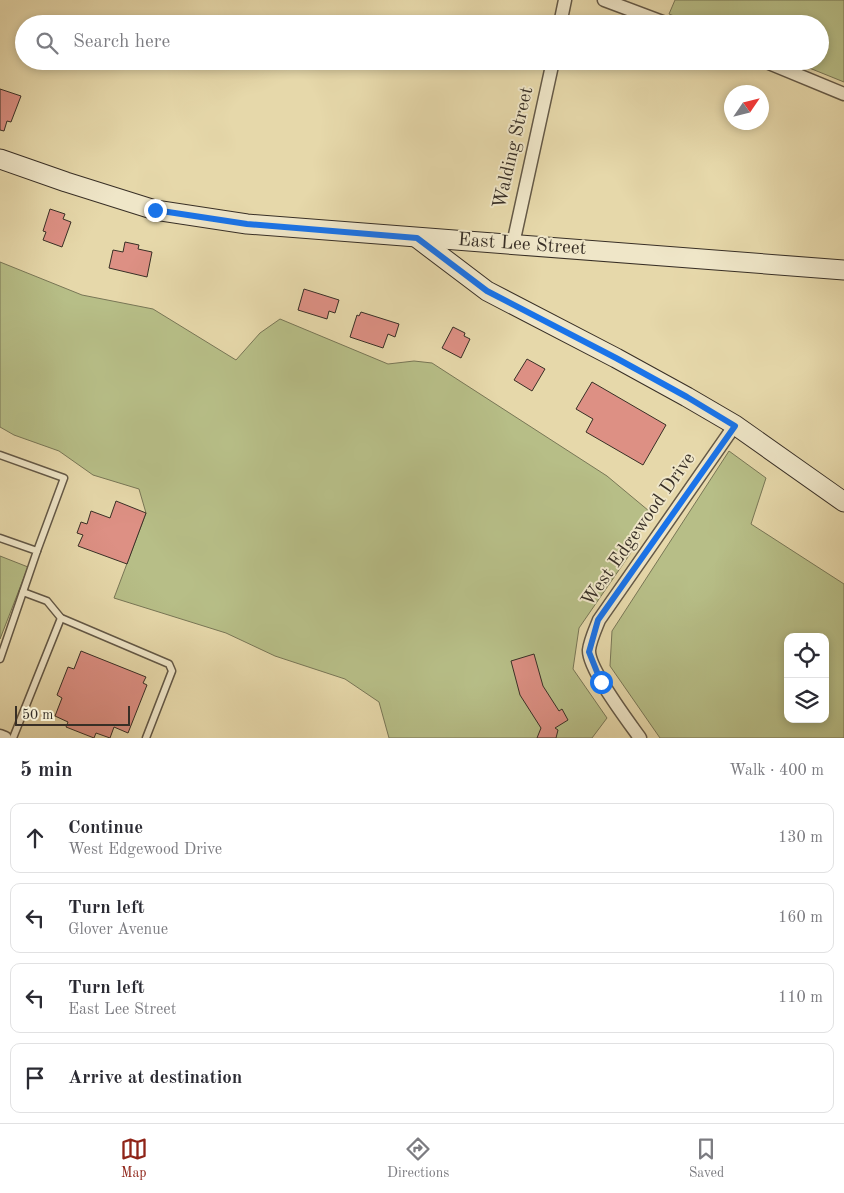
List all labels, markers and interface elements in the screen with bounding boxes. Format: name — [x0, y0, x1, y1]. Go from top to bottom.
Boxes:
search box — [15, 15, 829, 70]
icon: search — [33, 29, 61, 57]
text: Search here — [73, 33, 170, 52]
street label: Walding Street — [491, 85, 537, 211]
north arrow — [724, 85, 769, 130]
route end — [144, 199, 167, 222]
street label: East Lee Street — [457, 231, 587, 259]
street label: West Edgewood Drive — [579, 450, 699, 610]
map controls — [784, 633, 829, 723]
button: locate — [784, 633, 829, 678]
route start — [590, 671, 613, 694]
button: layers — [784, 678, 829, 723]
scale bar — [15, 703, 130, 726]
text: 50 m — [22, 708, 53, 722]
text: 5 min — [20, 760, 73, 781]
text: Walk · 400 m — [729, 763, 824, 779]
text: Continue — [68, 819, 143, 838]
icon: ahead — [21, 824, 49, 852]
text: 130 m — [778, 830, 823, 846]
text: West Edgewood Drive — [68, 842, 222, 858]
text: Turn left — [68, 899, 145, 918]
icon: left — [21, 904, 49, 932]
text: 160 m — [778, 910, 823, 926]
text: Glover Avenue — [68, 922, 168, 938]
text: Turn left — [68, 979, 145, 998]
icon: left — [21, 984, 49, 1012]
text: 110 m — [778, 990, 823, 1006]
text: East Lee Street — [68, 1002, 176, 1018]
icon: arrive — [21, 1064, 49, 1092]
text: Arrive at destination — [68, 1069, 242, 1088]
tab: Map — [120, 1135, 148, 1182]
tab: Directions — [387, 1135, 449, 1182]
tab: Saved — [689, 1135, 724, 1182]

